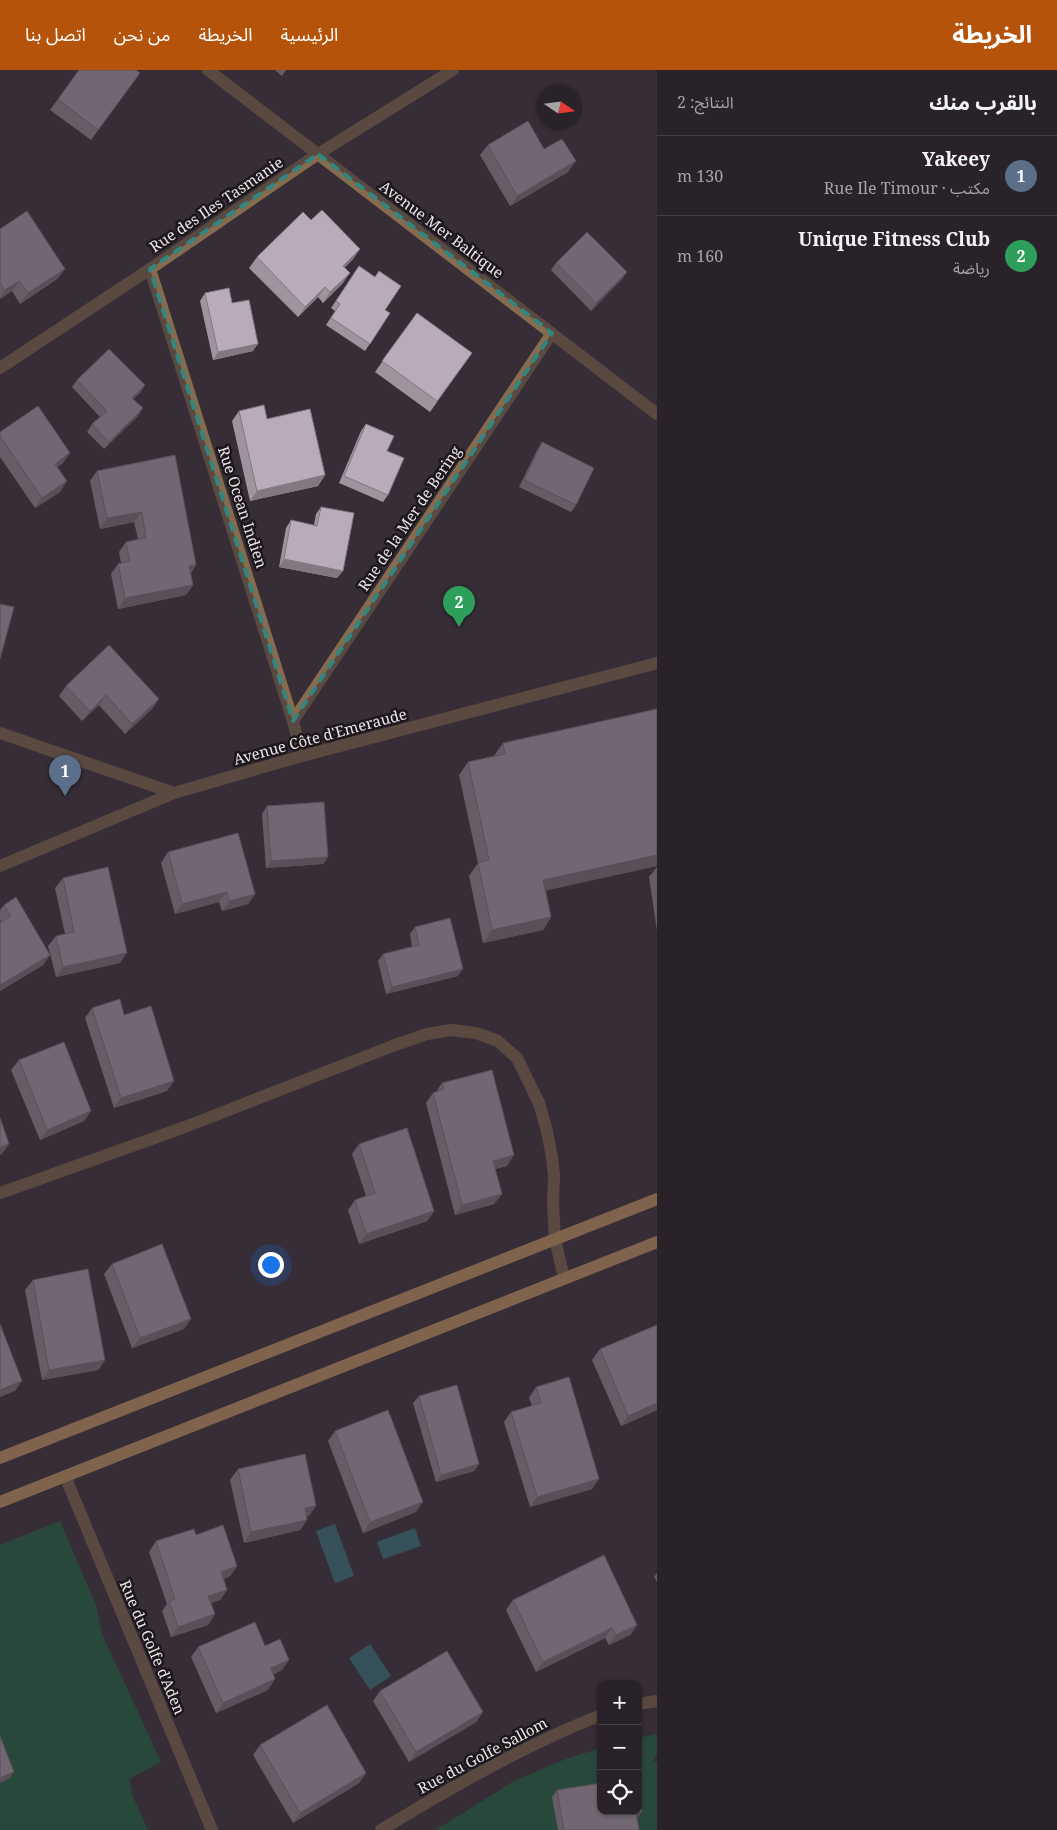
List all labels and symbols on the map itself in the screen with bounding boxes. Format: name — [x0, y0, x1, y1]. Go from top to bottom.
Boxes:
north arrow — [537, 85, 582, 130]
street label: Rue des Iles Tasmanie — [145, 152, 287, 256]
street label: Avenue Mer Baltique — [376, 176, 508, 282]
street label: Rue de la Mer de Bering — [353, 441, 465, 595]
street label: Rue Ocean Indien — [214, 444, 272, 571]
pin: 2 — [443, 586, 475, 627]
street label: Avenue Côte d'Emeraude — [231, 703, 409, 769]
pin: 1 — [49, 755, 81, 796]
your location — [258, 1252, 284, 1278]
street label: Rue du Golfe d'Aden — [116, 1577, 190, 1717]
street label: Rue du Golfe Sallom — [414, 1712, 550, 1798]

